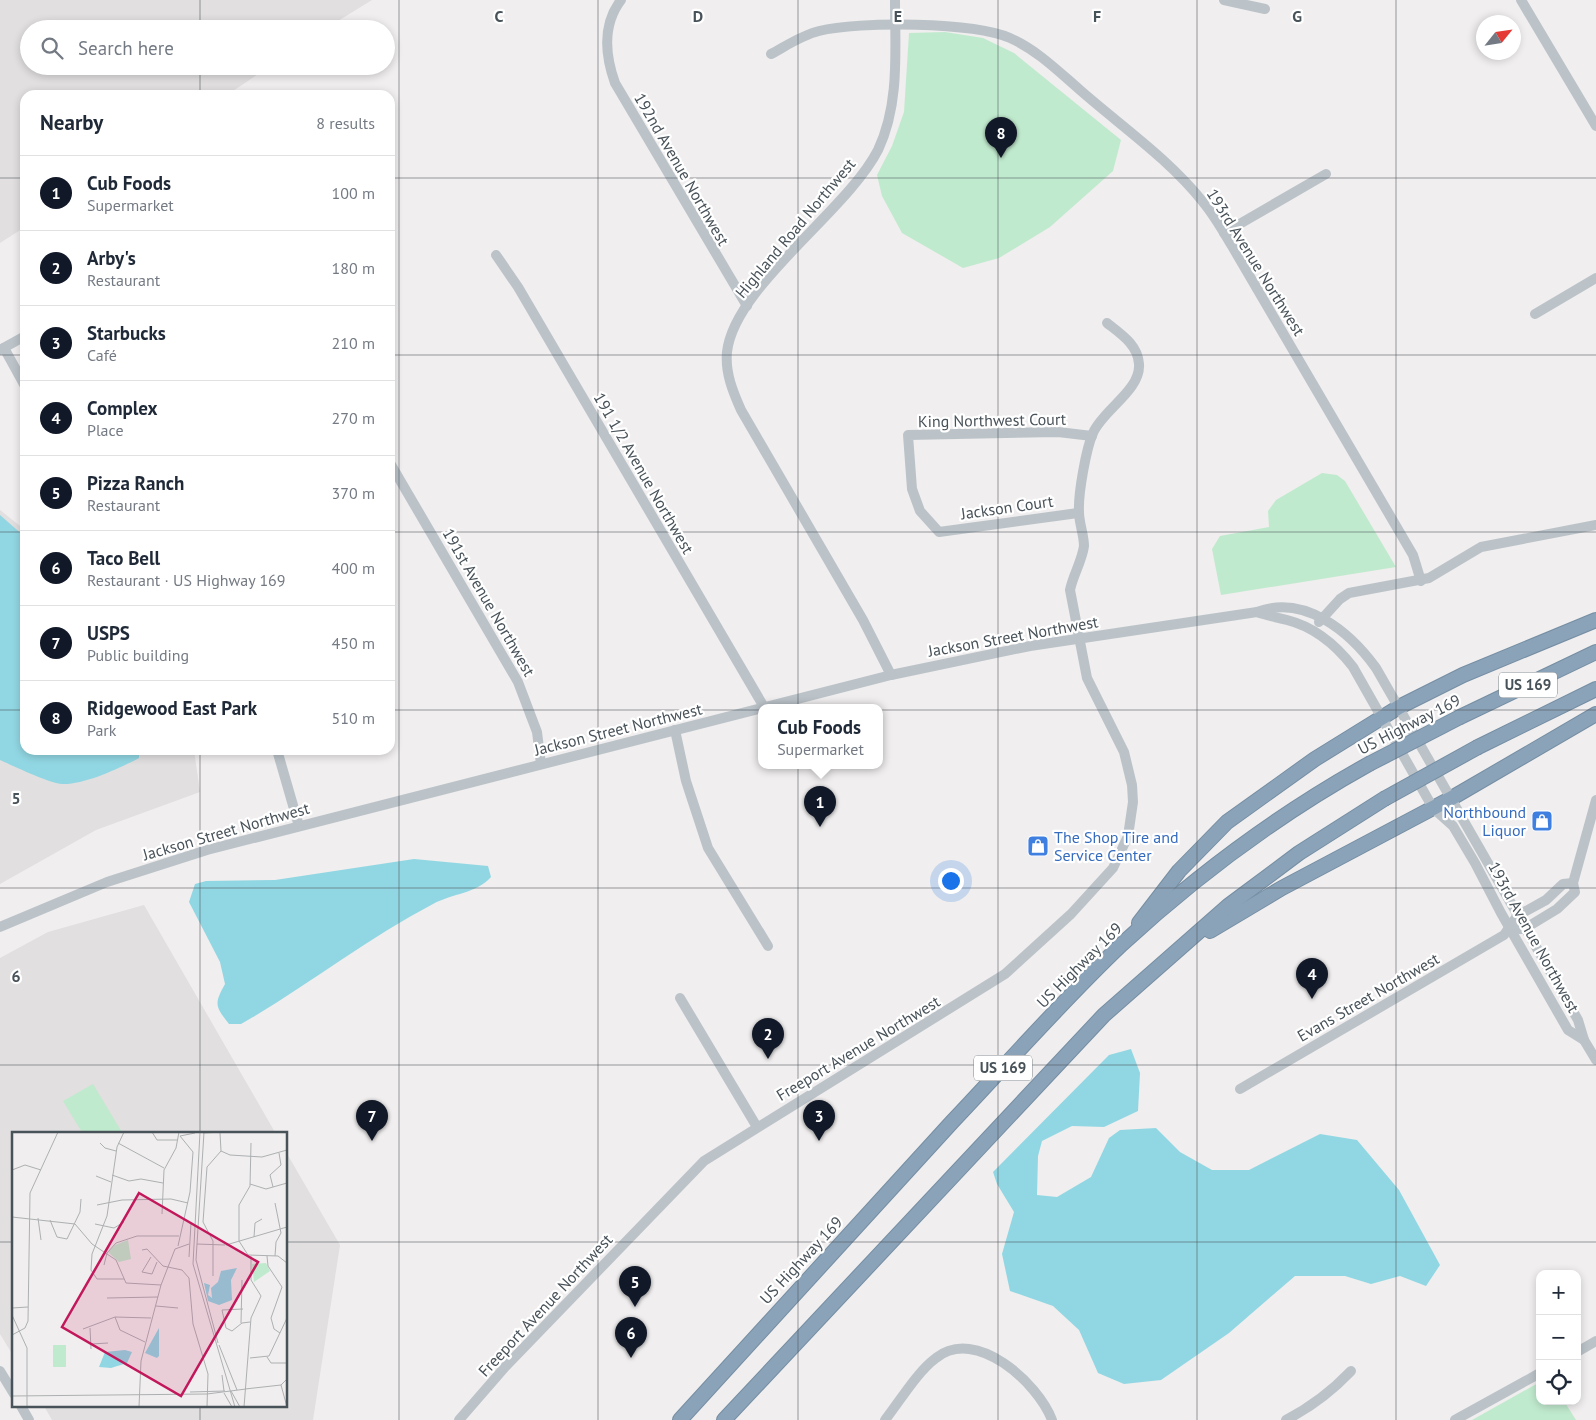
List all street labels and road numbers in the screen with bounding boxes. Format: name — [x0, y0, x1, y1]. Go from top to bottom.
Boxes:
street label: 192nd Avenue Northwest — [630, 89, 734, 249]
street label: Highland Road Northwest — [731, 154, 860, 302]
street label: 193rd Avenue Northwest — [1203, 185, 1310, 340]
street label: 191 1/2 Avenue Northwest — [590, 389, 699, 558]
street label: King Northwest Court — [918, 409, 1067, 431]
street label: Jackson Court — [959, 491, 1055, 524]
street label: 191st Avenue Northwest — [438, 524, 540, 680]
street label: Jackson Street Northwest — [925, 611, 1100, 661]
road number: US 169 — [1499, 672, 1557, 698]
street label: US Highway 169 — [1354, 690, 1464, 758]
street label: Jackson Street Northwest — [531, 698, 705, 760]
street label: Jackson Street Northwest — [139, 797, 312, 865]
street label: 193rd Avenue Northwest — [1484, 858, 1584, 1016]
street label: US Highway 169 — [1032, 918, 1126, 1012]
street label: Evans Street Northwest — [1294, 948, 1443, 1046]
street label: Freeport Avenue Northwest — [772, 991, 944, 1105]
road number: US 169 — [974, 1056, 1032, 1080]
street label: US Highway 169 — [755, 1212, 847, 1308]
street label: Freeport Avenue Northwest — [474, 1229, 617, 1380]

